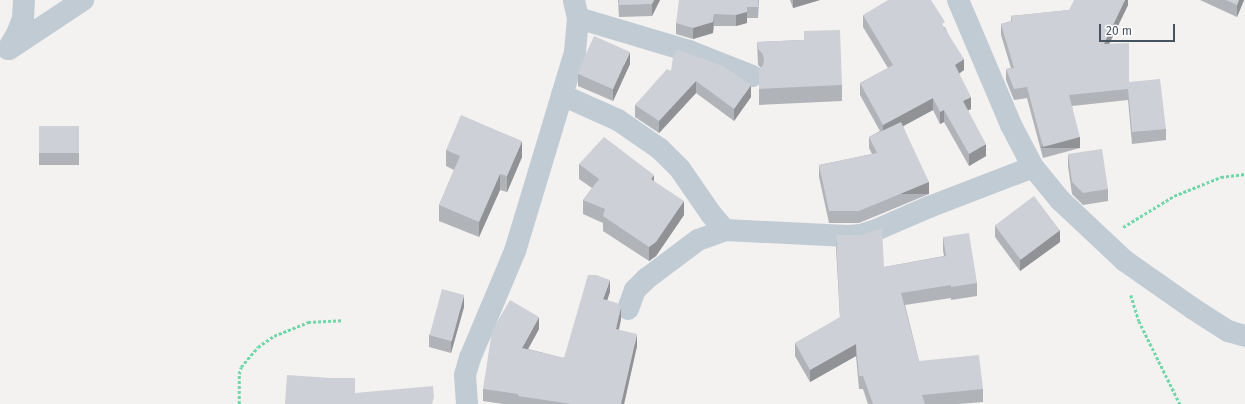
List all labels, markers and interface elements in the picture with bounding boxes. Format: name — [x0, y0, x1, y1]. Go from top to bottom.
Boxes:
scale bar — [1101, 16, 1177, 42]
text: 20 m — [1106, 24, 1132, 38]

